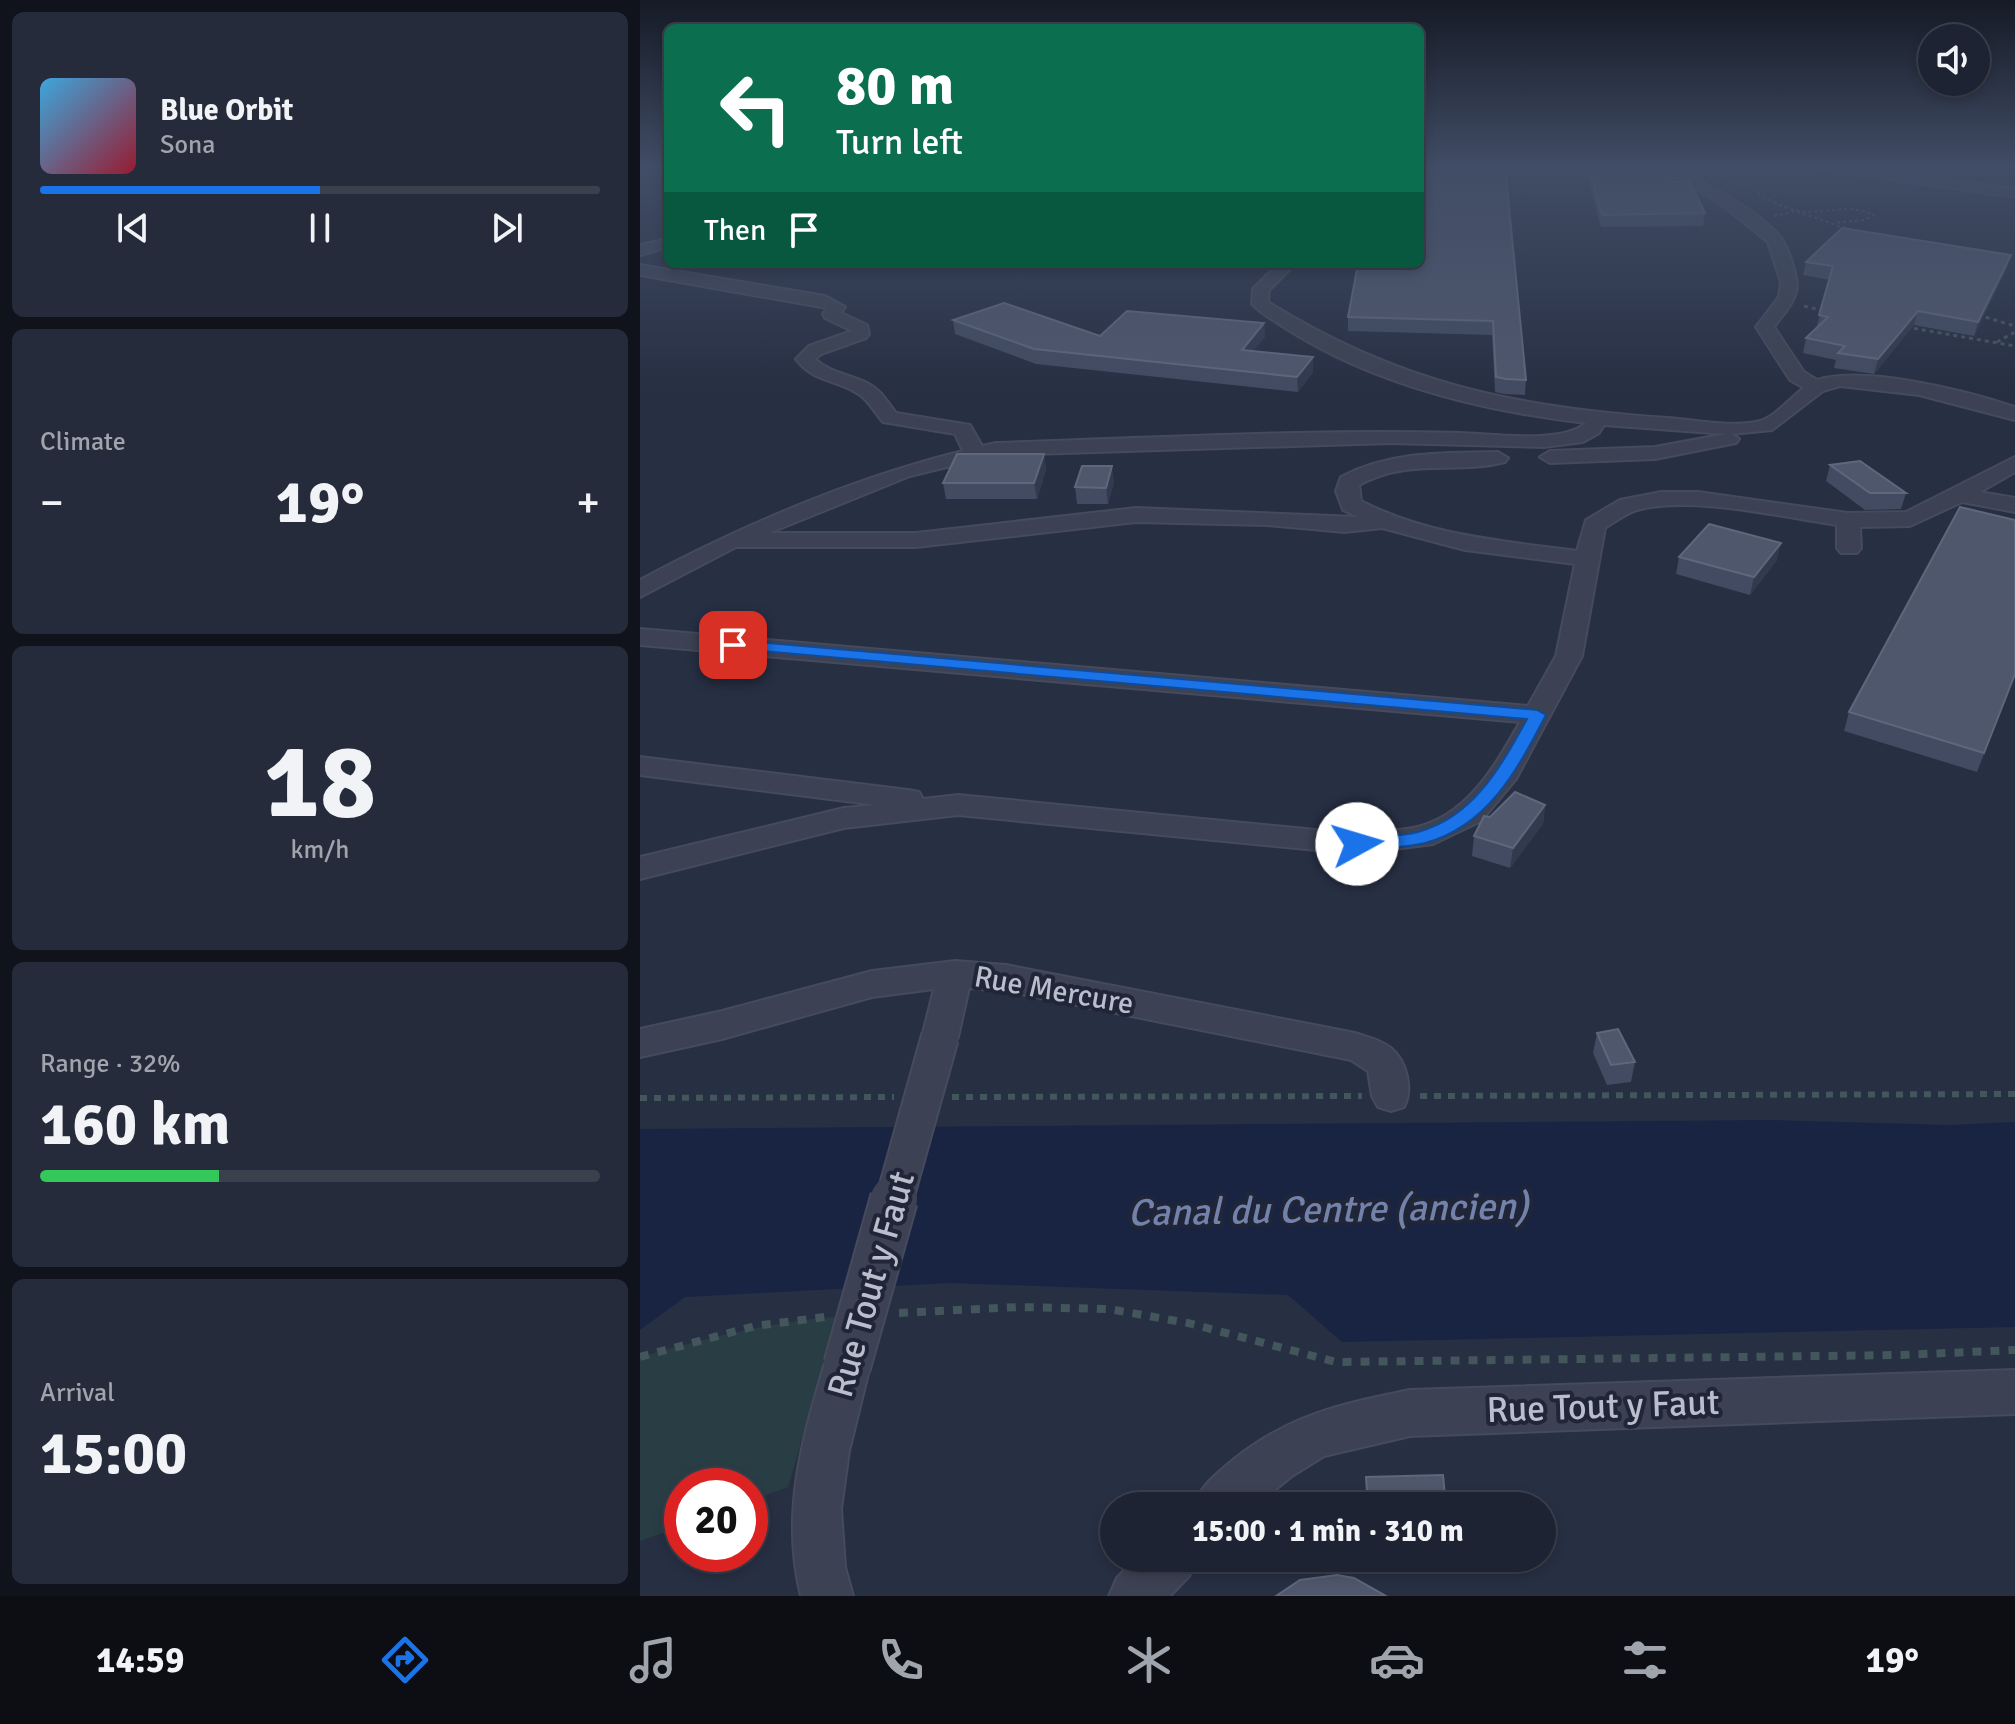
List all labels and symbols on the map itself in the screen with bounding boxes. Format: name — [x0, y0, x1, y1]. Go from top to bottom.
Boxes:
pin — [699, 611, 767, 679]
position arrow — [1315, 802, 1399, 886]
street label: Rue Mercure — [971, 958, 1136, 1023]
street label: Rue Tout y Faut — [818, 1166, 925, 1403]
water label: Canal du Centre (ancien) — [1127, 1182, 1530, 1236]
street label: Rue Tout y Faut — [1486, 1380, 1720, 1433]
speed limit sign: 20 — [664, 1468, 768, 1572]

